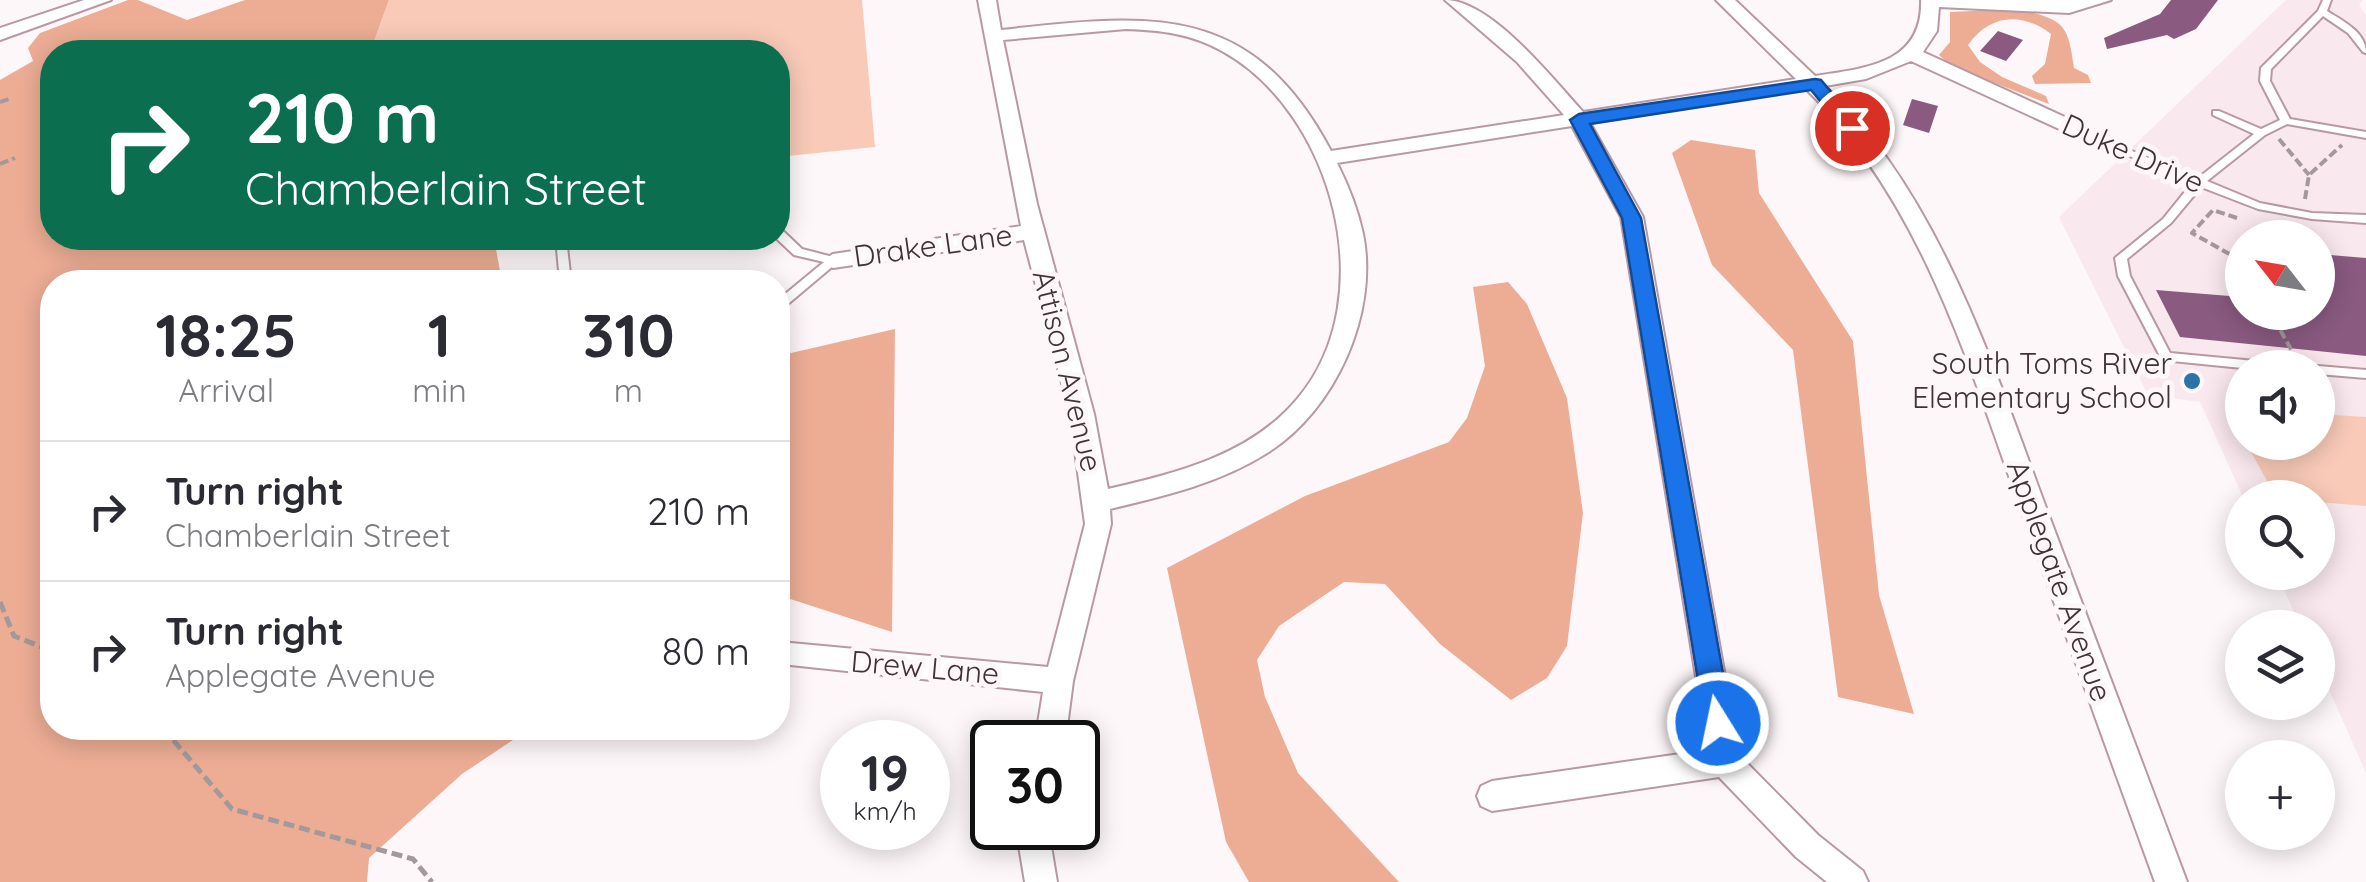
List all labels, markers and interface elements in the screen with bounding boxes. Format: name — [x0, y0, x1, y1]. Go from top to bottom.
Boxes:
text: 210 m — [245, 73, 439, 161]
icon: right — [80, 80, 210, 210]
pin — [1810, 86, 1895, 171]
icon: arrive — [1825, 101, 1880, 156]
street label: Duke Drive — [2057, 105, 2210, 201]
text: Chamberlain Street — [245, 160, 647, 216]
street label: Drake Lane — [851, 215, 1015, 275]
north arrow — [2225, 220, 2335, 330]
map controls — [2225, 220, 2335, 850]
street label: Attison Avenue — [1025, 266, 1111, 475]
text: 18:25 — [155, 297, 297, 372]
text: 1 — [428, 297, 451, 372]
text: 310 — [582, 297, 675, 372]
place label: South Toms River Elementary School — [1912, 344, 2172, 416]
button: sound — [2225, 350, 2335, 460]
text: Arrival — [178, 370, 274, 410]
text: min — [412, 370, 467, 410]
text: m — [614, 370, 643, 410]
marker: South Toms River Elementary School — [2181, 370, 2203, 392]
street label: Applegate Avenue — [1999, 455, 2121, 706]
text: Turn right — [165, 467, 344, 515]
button: search — [2225, 480, 2335, 590]
icon: right — [80, 484, 135, 539]
text: 210 m — [647, 487, 750, 535]
text: Chamberlain Street — [165, 515, 451, 555]
text: Turn right — [165, 607, 344, 655]
button: layers — [2225, 610, 2335, 720]
icon: right — [80, 624, 135, 679]
text: 80 m — [662, 627, 750, 675]
street label: Drew Lane — [849, 642, 1001, 692]
text: Applegate Avenue — [165, 655, 436, 695]
position arrow — [1666, 671, 1770, 775]
speed limit sign: 30 — [970, 720, 1100, 850]
button: + — [2225, 740, 2335, 850]
text: 19 — [861, 741, 909, 804]
text: km/h — [853, 795, 917, 826]

